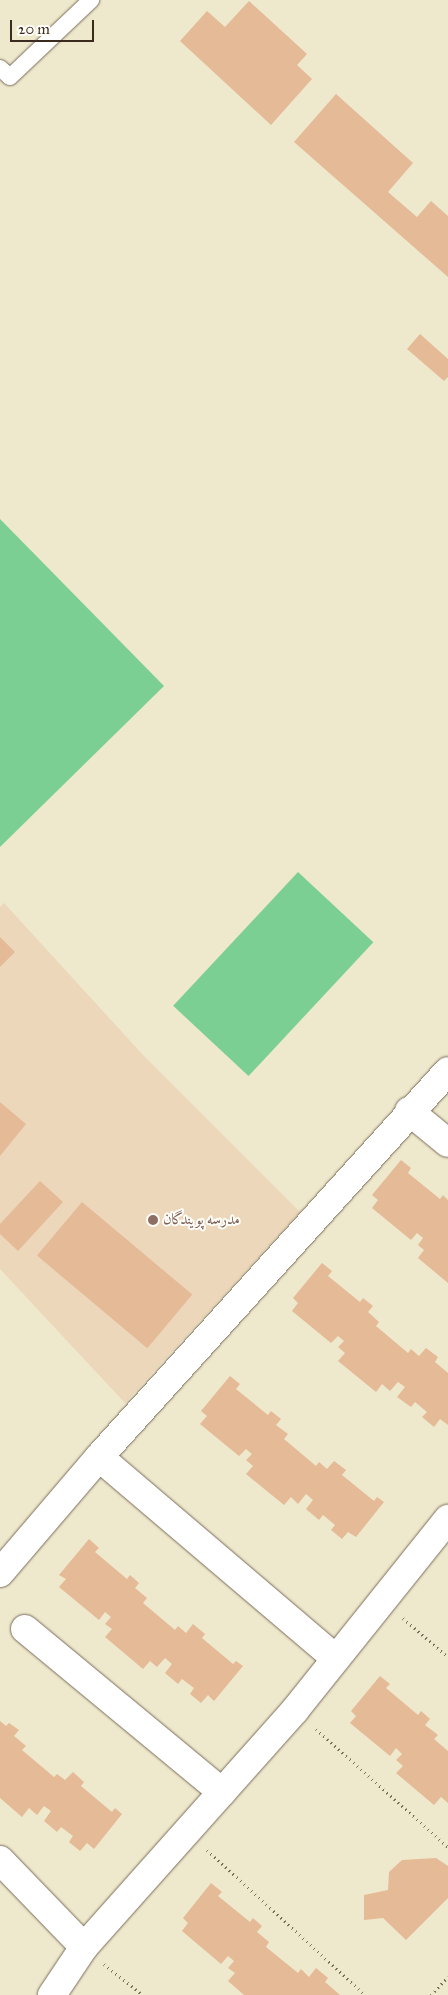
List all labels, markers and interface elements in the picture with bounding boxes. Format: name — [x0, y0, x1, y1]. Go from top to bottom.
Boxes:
scale bar — [12, 10, 96, 42]
text: 20 m — [18, 20, 50, 38]
place label: مدرسه پویندگان — [163, 1211, 240, 1229]
marker: مدرسه پویندگان — [147, 1214, 159, 1226]

